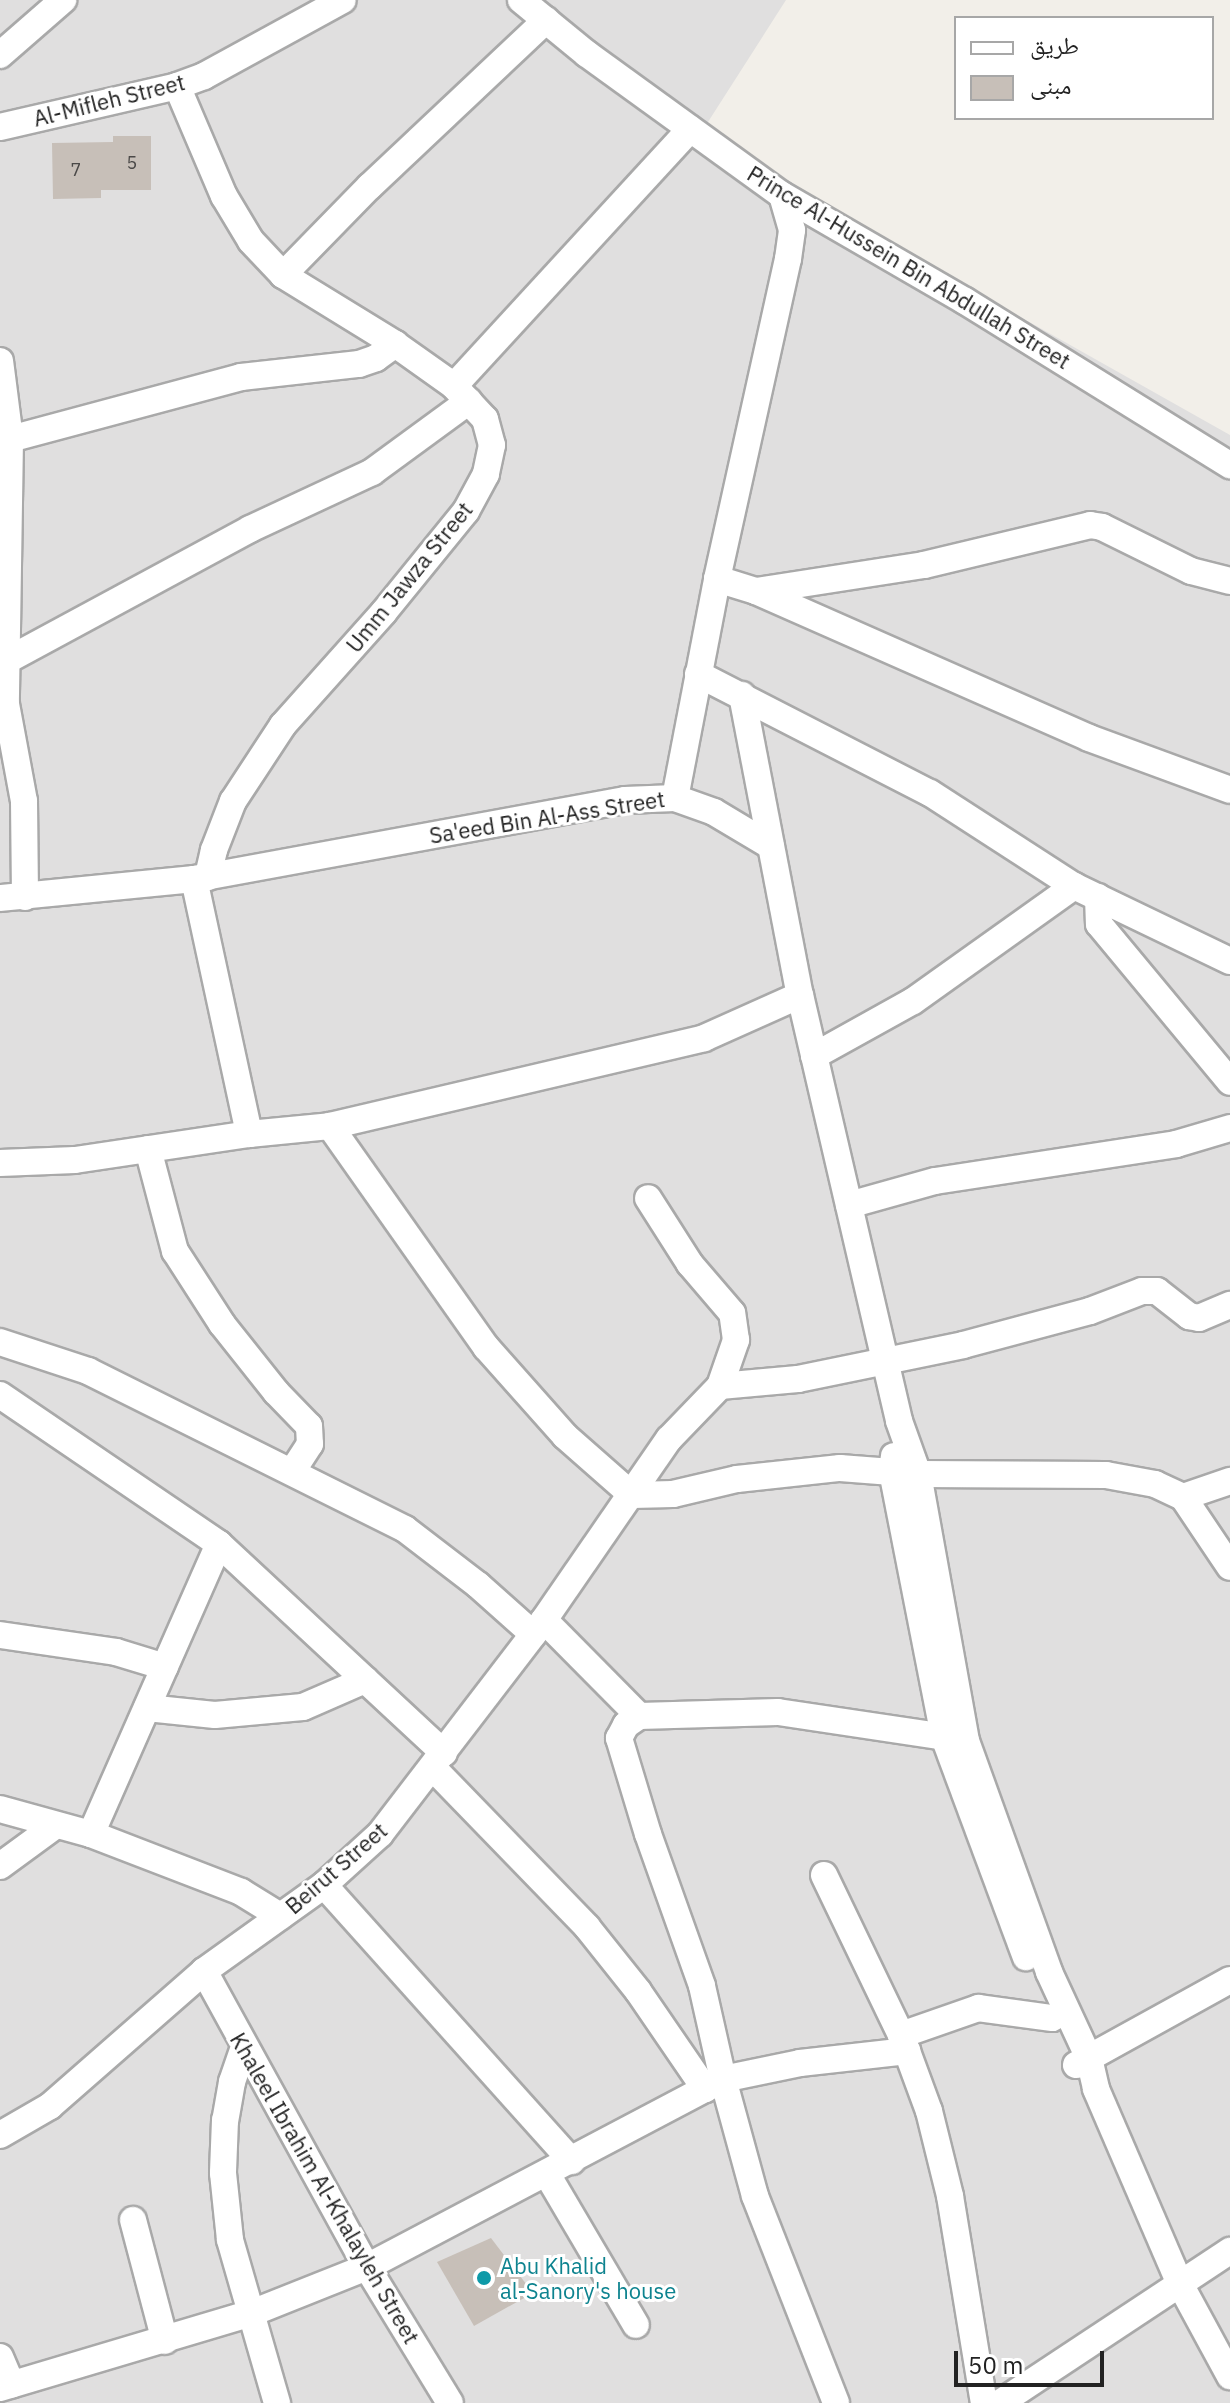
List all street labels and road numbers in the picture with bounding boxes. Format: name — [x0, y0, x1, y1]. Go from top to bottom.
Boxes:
street label: Al-Mifleh Street — [30, 68, 188, 132]
street label: Prince Al-Hussein Bin Abdullah Street — [743, 160, 1075, 374]
street label: Umm Jawza Street — [340, 496, 478, 658]
street label: Sa'eed Bin Al-Ass Street — [427, 785, 667, 849]
street label: Beirut Street — [280, 1817, 392, 1919]
street label: Khaleel Ibrahim Al-Khalayleh Street — [225, 2028, 425, 2348]

